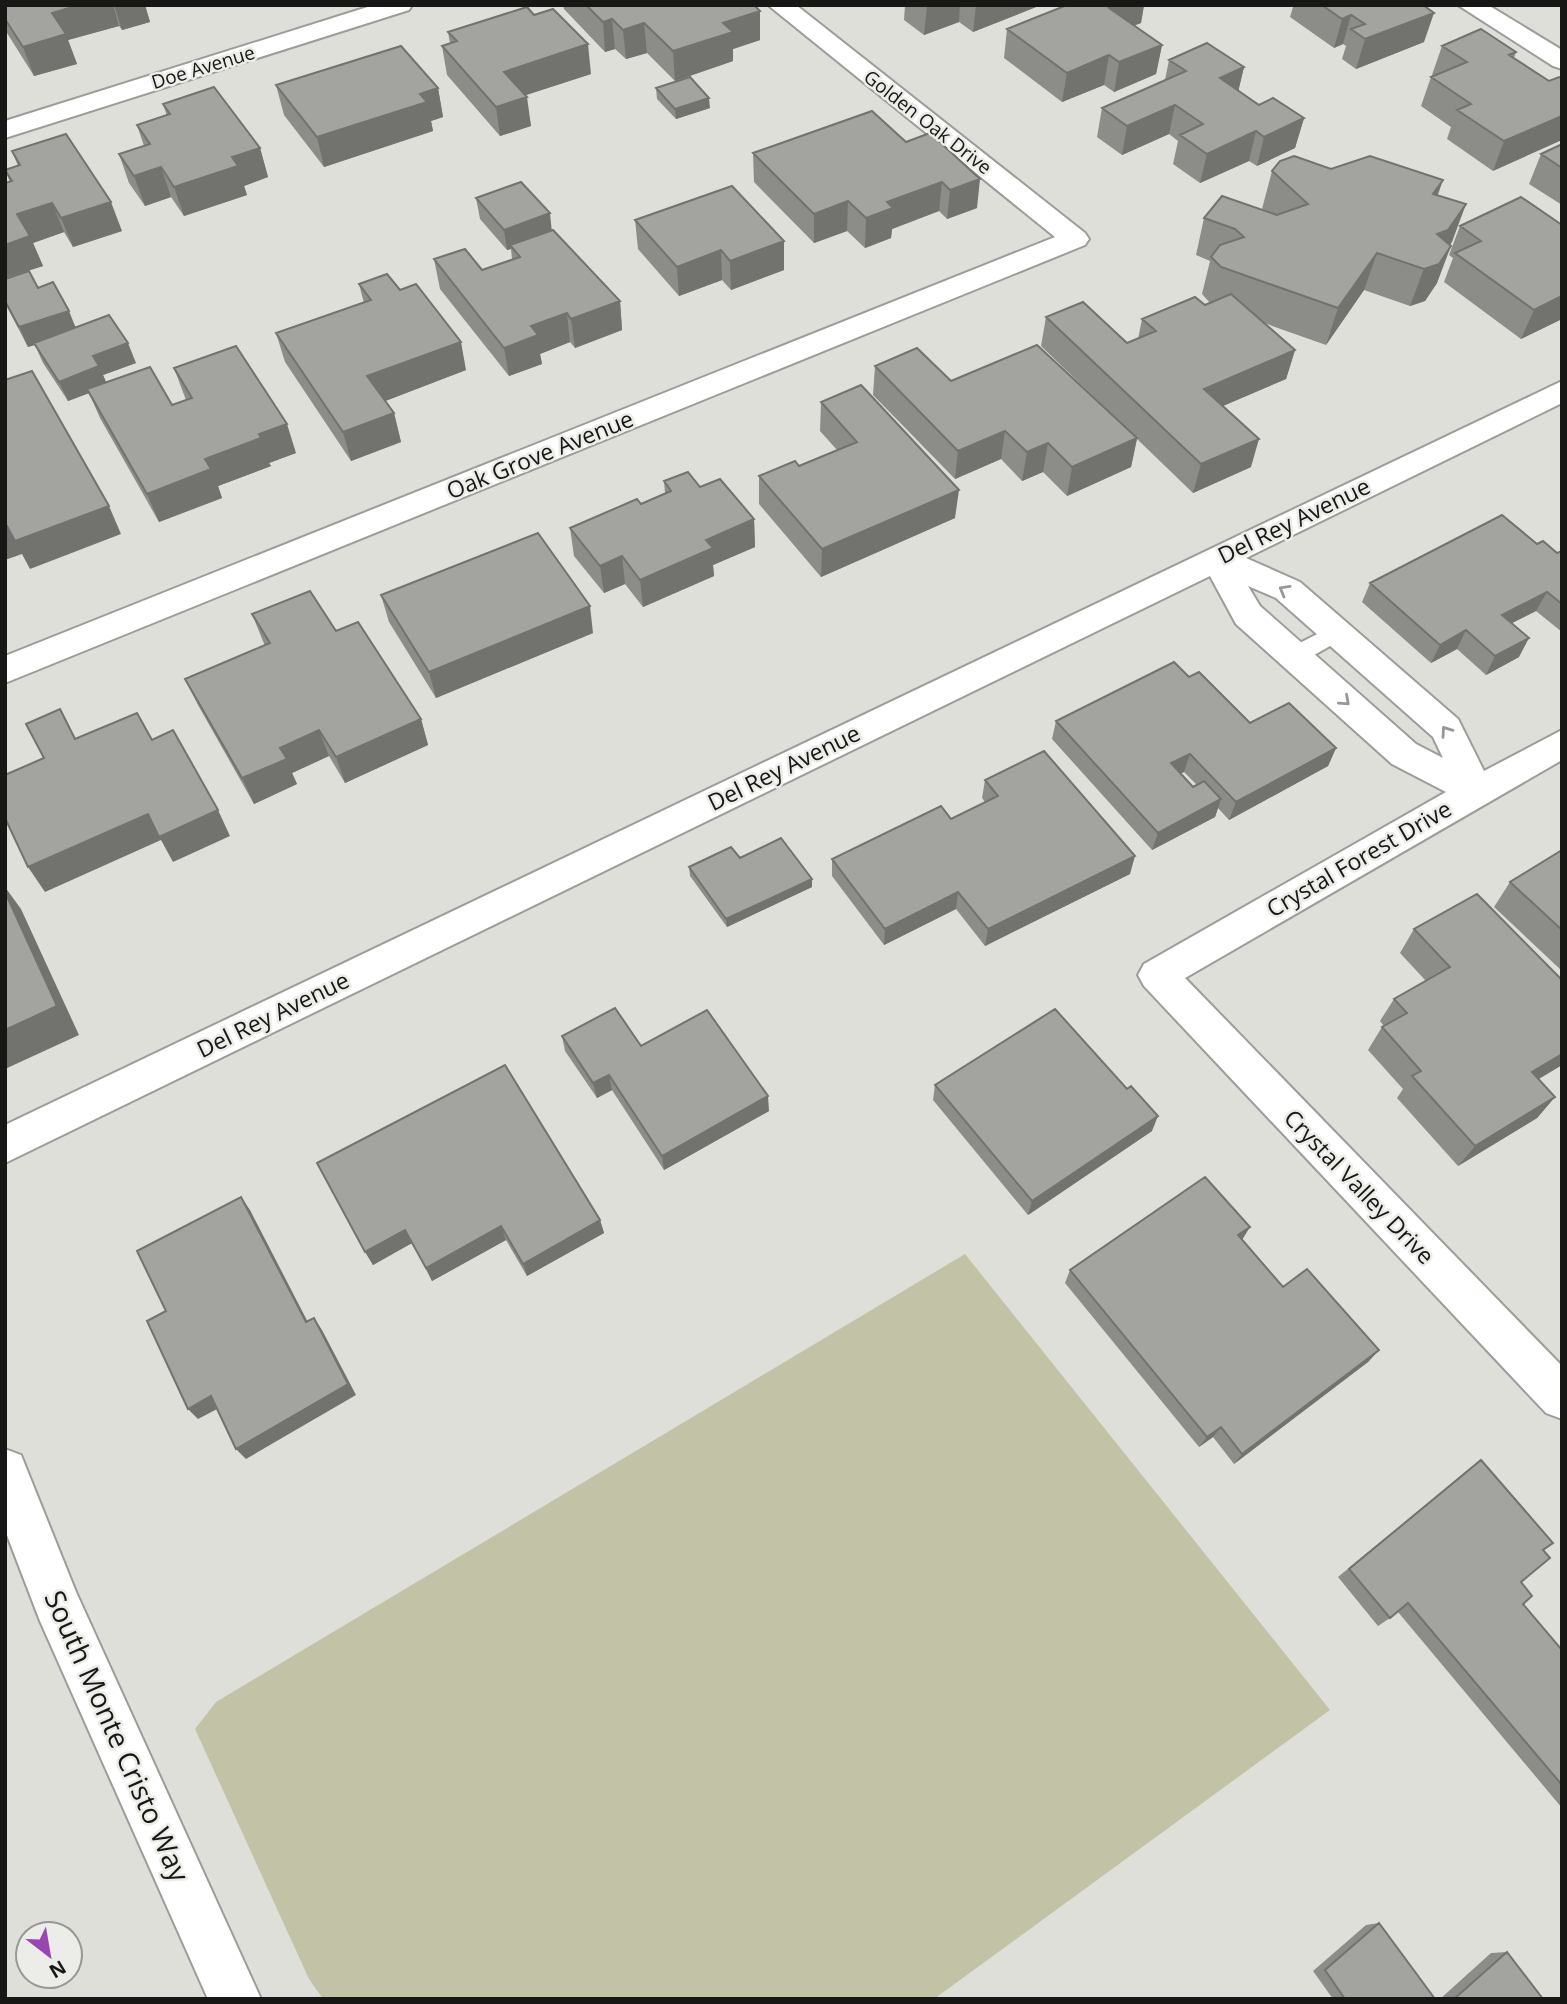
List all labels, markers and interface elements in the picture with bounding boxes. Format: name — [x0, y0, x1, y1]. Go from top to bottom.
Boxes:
street label: Doe Avenue — [148, 39, 258, 95]
street label: Golden Oak Drive — [859, 64, 997, 180]
street label: Oak Grove Avenue — [441, 402, 638, 506]
street label: Del Rey Avenue — [1212, 469, 1375, 571]
one-way arrow — [1279, 585, 1292, 598]
one-way arrow — [1337, 693, 1350, 705]
street label: Del Rey Avenue — [702, 716, 865, 818]
one-way arrow — [1442, 726, 1454, 739]
street label: Crystal Forest Drive — [1260, 792, 1457, 924]
street label: Del Rey Avenue — [191, 963, 354, 1065]
street label: Crystal Valley Drive — [1277, 1102, 1442, 1271]
street label: South Monte Cristo Way — [36, 1584, 200, 1888]
north arrow — [14, 1920, 84, 1990]
text: N — [44, 1954, 71, 1985]

